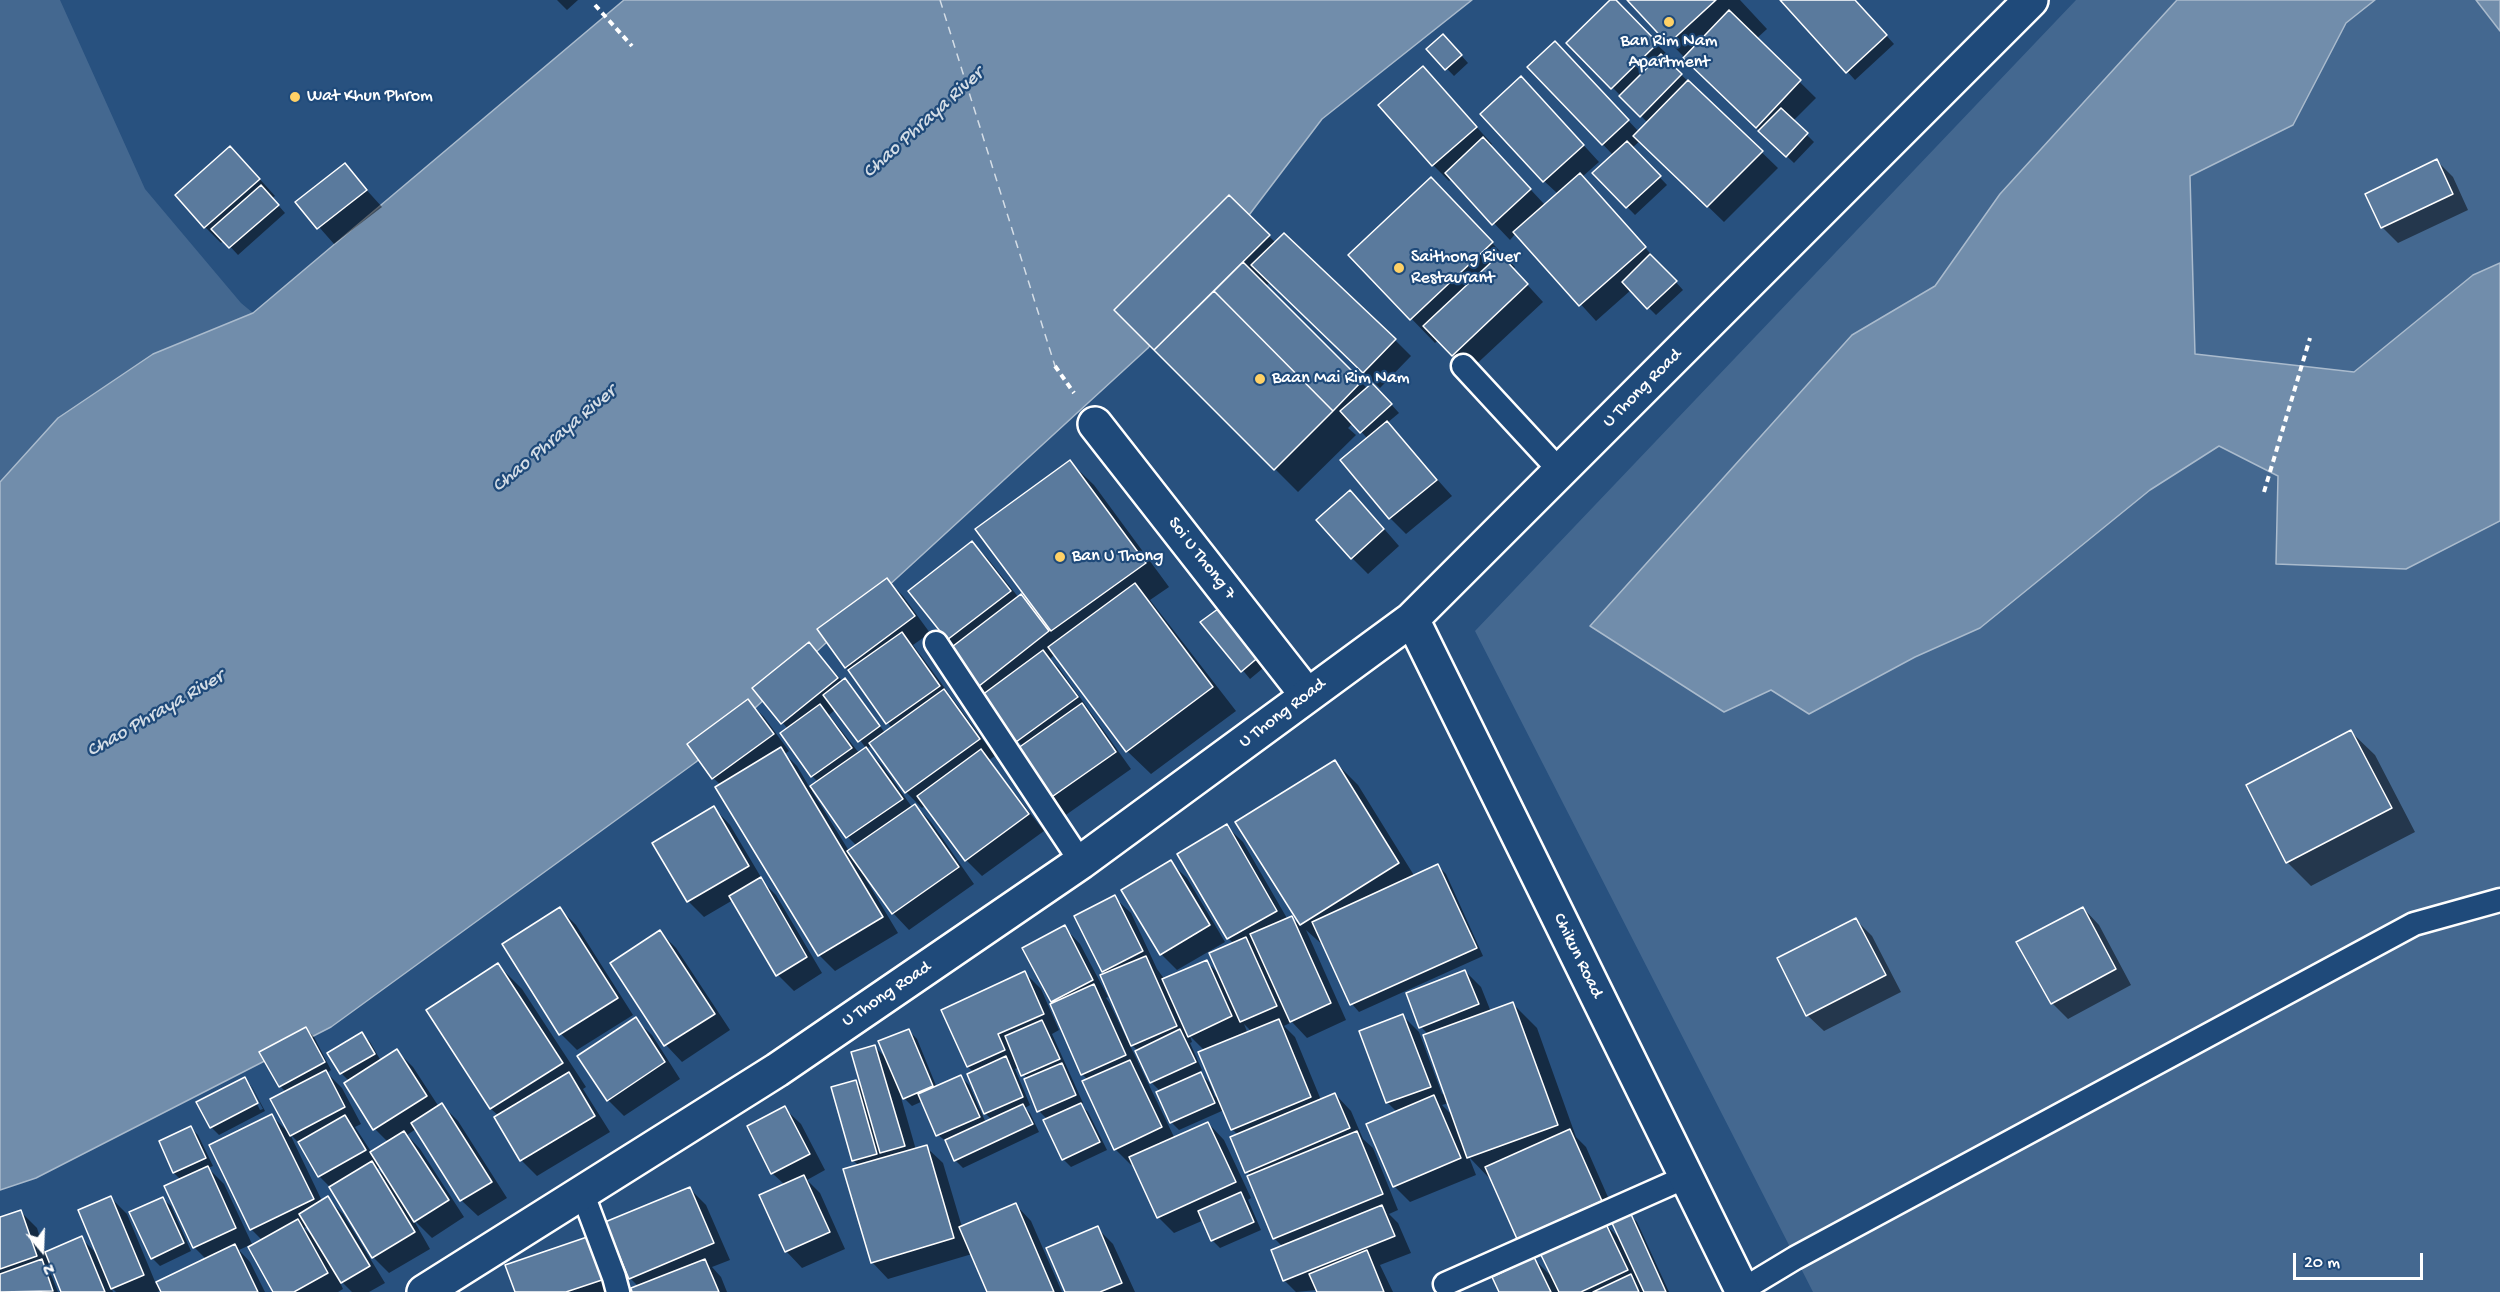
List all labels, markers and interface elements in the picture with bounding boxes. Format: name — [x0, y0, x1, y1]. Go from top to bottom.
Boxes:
marker: Ban Rim Nam Apartment — [1662, 15, 1676, 29]
place label: Ban Rim Nam Apartment — [1621, 31, 1717, 74]
water label: Chao Phraya River — [859, 63, 989, 185]
place label: Wat Khun Phrom — [307, 86, 433, 108]
marker: Wat Khun Phrom — [288, 90, 302, 104]
place label: Saithong River Restaurant — [1411, 247, 1520, 290]
marker: Saithong River Restaurant — [1392, 261, 1406, 275]
street label: U Thong Road — [1599, 345, 1687, 433]
place label: Baan Mai Rim Nam — [1272, 368, 1410, 390]
marker: Baan Mai Rim Nam — [1253, 372, 1267, 386]
water label: Chao Phraya River — [488, 381, 622, 499]
street label: Soi U Thong 7 — [1162, 513, 1240, 605]
place label: Ban U Thong — [1072, 546, 1163, 568]
marker: Ban U Thong — [1053, 550, 1067, 564]
water label: Chao Phraya River — [83, 666, 229, 764]
street label: U Thong Road — [1235, 674, 1331, 754]
street label: Chikun Road — [1547, 910, 1607, 1002]
street label: U Thong Road — [838, 957, 936, 1033]
north arrow — [12, 1220, 72, 1280]
scale bar — [2296, 1241, 2426, 1279]
text: 20 m — [2304, 1253, 2340, 1274]
text: N — [40, 1257, 56, 1278]

